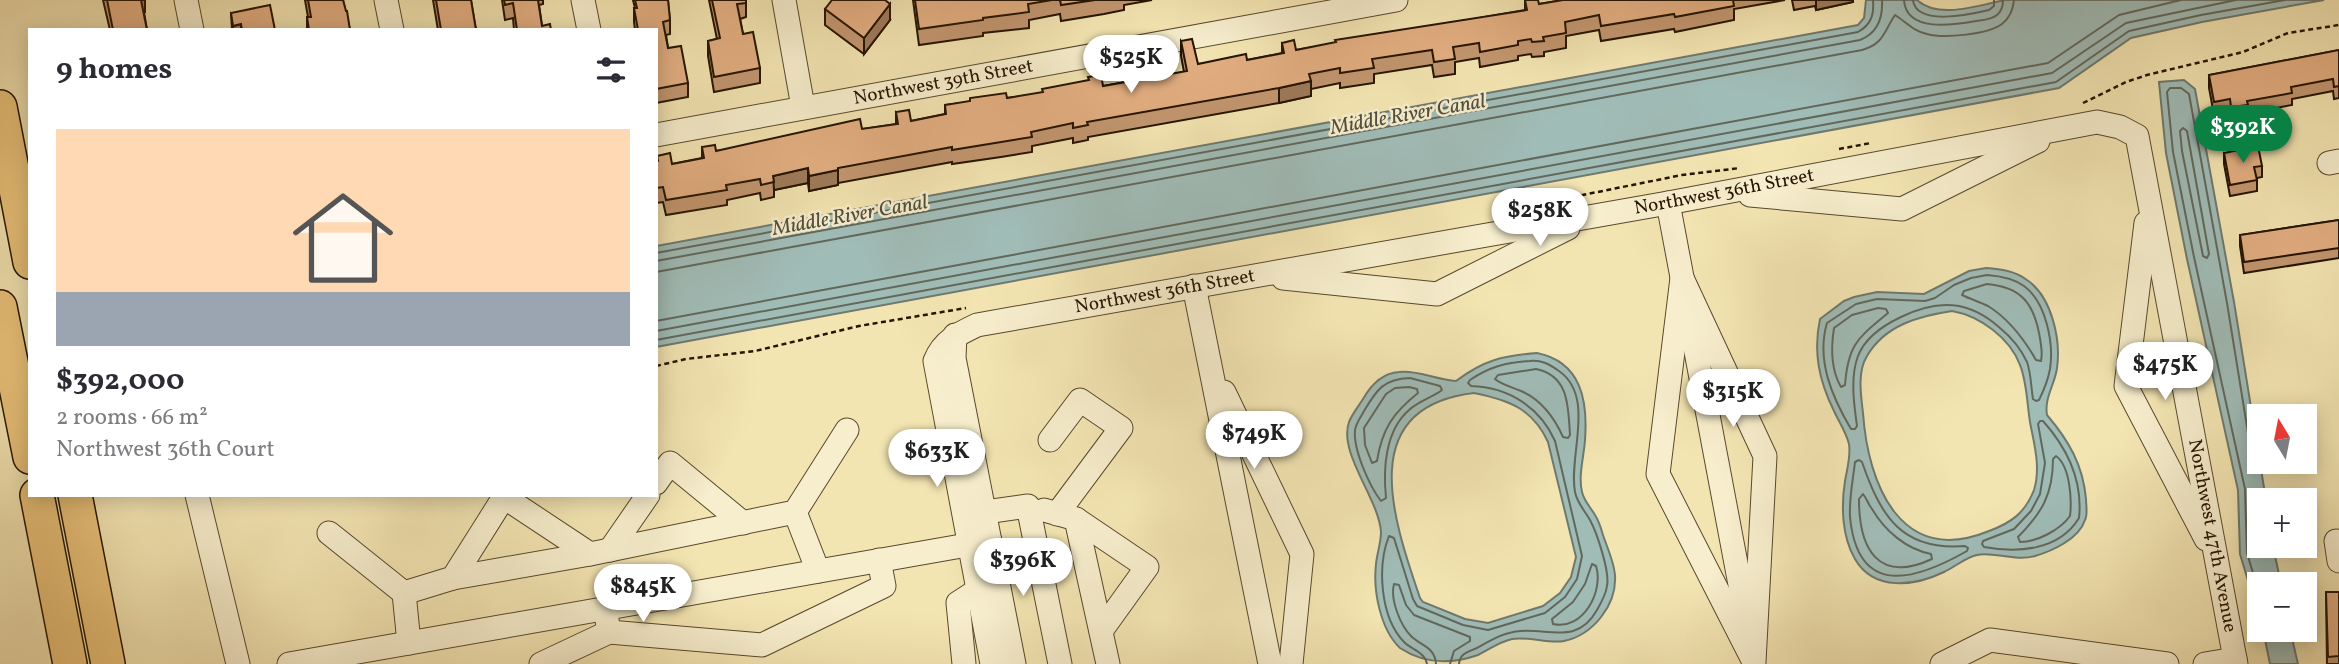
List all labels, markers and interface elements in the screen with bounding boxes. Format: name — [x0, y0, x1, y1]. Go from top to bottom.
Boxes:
pin: $525K — [1082, 36, 1180, 95]
text: $525K — [1099, 42, 1163, 74]
text: 9 homes — [56, 49, 172, 91]
icon: filters — [592, 51, 630, 89]
street label: Northwest 39th Street — [851, 53, 1036, 112]
water label: Middle River Canal — [1327, 87, 1488, 143]
pin: $392K — [2194, 106, 2292, 165]
text: $392K — [2210, 112, 2276, 144]
street label: Northwest 36th Street — [1632, 163, 1817, 222]
icon: home — [280, 175, 406, 301]
water label: Middle River Canal — [769, 188, 930, 244]
pin: $258K — [1491, 188, 1589, 248]
text: $258K — [1507, 195, 1573, 227]
street label: Northwest 36th Street — [1073, 263, 1257, 321]
pin: $475K — [2116, 342, 2214, 402]
text: $475K — [2132, 349, 2198, 381]
text: $392,000 — [56, 360, 184, 402]
pin: $315K — [1684, 370, 1782, 429]
text: $315K — [1702, 376, 1764, 408]
text: 2 rooms · 66 m² — [56, 402, 208, 434]
north arrow — [2247, 404, 2317, 474]
map controls — [2247, 404, 2317, 642]
pin: $749K — [1205, 412, 1303, 471]
text: $749K — [1222, 418, 1286, 450]
pin: $633K — [888, 430, 986, 489]
text: Northwest 36th Court — [56, 434, 275, 466]
text: $633K — [904, 436, 970, 468]
street label: Northwest 47th Avenue — [2181, 437, 2243, 635]
button: + — [2247, 488, 2317, 558]
pin: $396K — [974, 538, 1072, 598]
text: $396K — [990, 545, 1056, 577]
pin: $845K — [594, 564, 692, 624]
text: $845K — [610, 571, 676, 603]
button: − — [2247, 572, 2317, 642]

